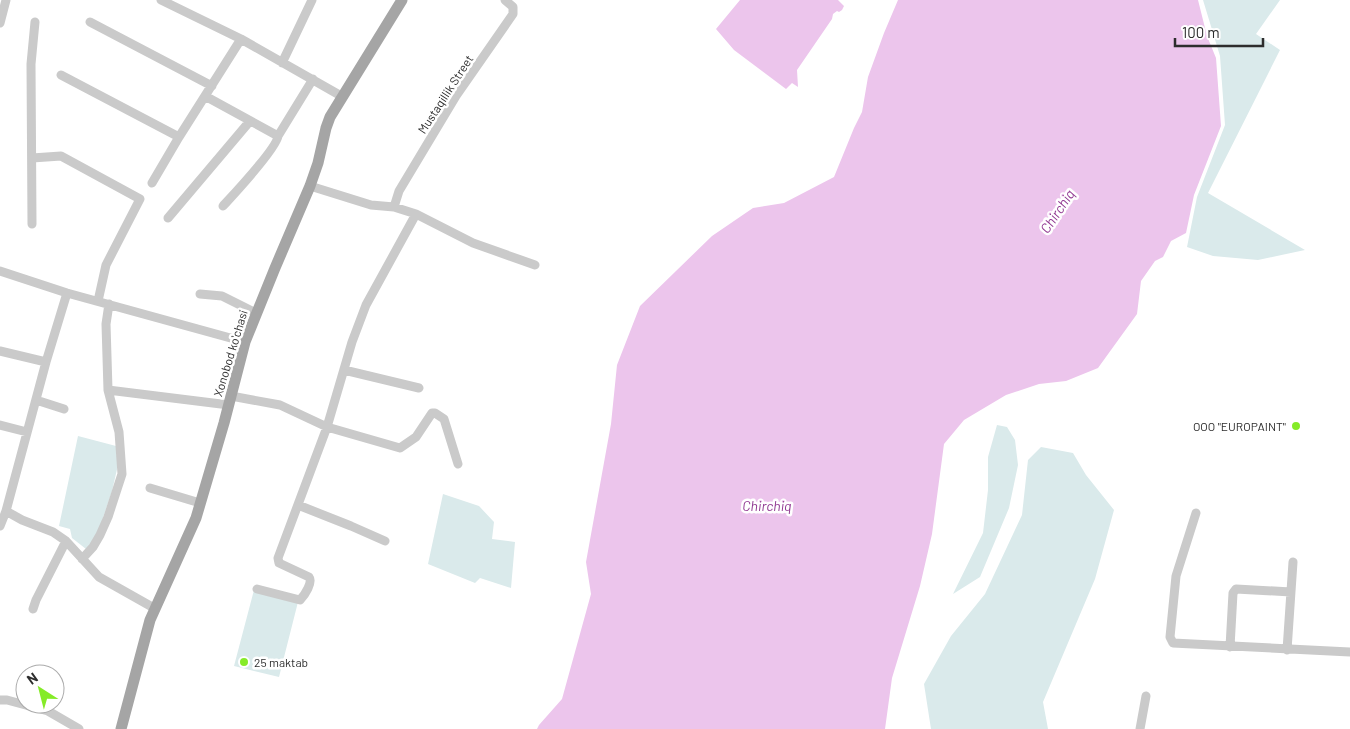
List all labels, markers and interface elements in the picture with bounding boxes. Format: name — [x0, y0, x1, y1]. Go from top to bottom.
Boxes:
scale bar — [1175, 15, 1262, 47]
text: 100 m — [1182, 23, 1220, 41]
street label: Mustaqillik Street — [414, 52, 476, 136]
water label: Chirchiq — [1036, 186, 1078, 236]
street label: Xonobod koʻchasi — [210, 308, 250, 398]
place label: OOO "EUROPAINT" — [1193, 419, 1286, 433]
marker: OOO "EUROPAINT" — [1290, 420, 1302, 432]
water label: Chirchiq — [742, 497, 792, 514]
place label: 25 maktab — [254, 655, 308, 669]
marker: 25 maktab — [238, 656, 250, 668]
north arrow — [15, 664, 65, 714]
text: N — [23, 668, 41, 688]

